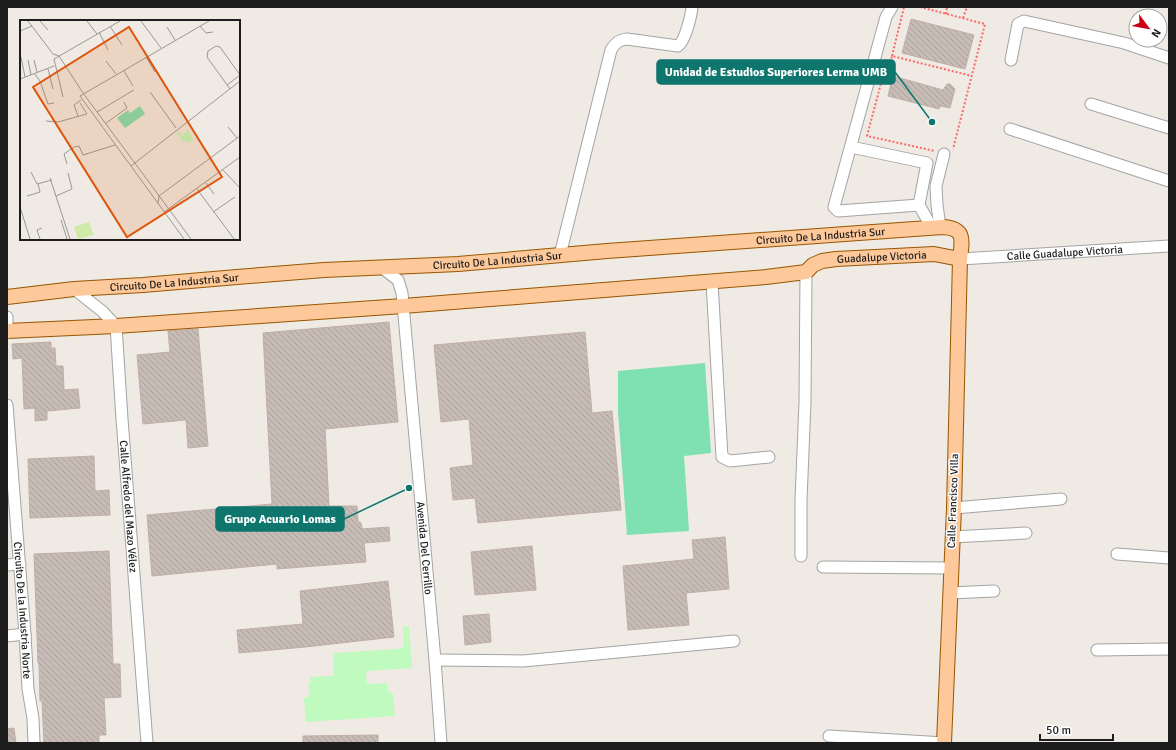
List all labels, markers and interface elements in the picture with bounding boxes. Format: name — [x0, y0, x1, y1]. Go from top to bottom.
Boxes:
north arrow — [1128, 8, 1168, 48]
inset map — [20, 20, 240, 240]
text: N — [1149, 26, 1164, 40]
callout: Unidad de Estudios Superiores Lerma UMB — [657, 60, 895, 84]
text: Unidad de Estudios Superiores Lerma UMB — [665, 65, 887, 80]
street label: Circuito De La Industria Sur — [756, 225, 886, 247]
street label: Calle Guadalupe Victoria — [1006, 242, 1124, 263]
street label: Circuito De La Industria Sur — [433, 248, 563, 272]
street label: Guadalupe Victoria — [837, 248, 927, 265]
street label: Circuito De La Industria Sur — [109, 270, 239, 293]
street label: Calle Alfredo del Mazo Vélez — [117, 440, 140, 573]
street label: Calle Francisco Villa — [945, 453, 961, 549]
street label: Avenida Del Cerrillo — [414, 501, 436, 595]
callout: Grupo Acuario Lomas — [216, 507, 344, 531]
text: Grupo Acuario Lomas — [224, 512, 336, 527]
street label: Circuito De la Industria Norte — [11, 541, 34, 679]
scale bar — [1040, 716, 1113, 742]
text: 50 m — [1046, 723, 1071, 738]

